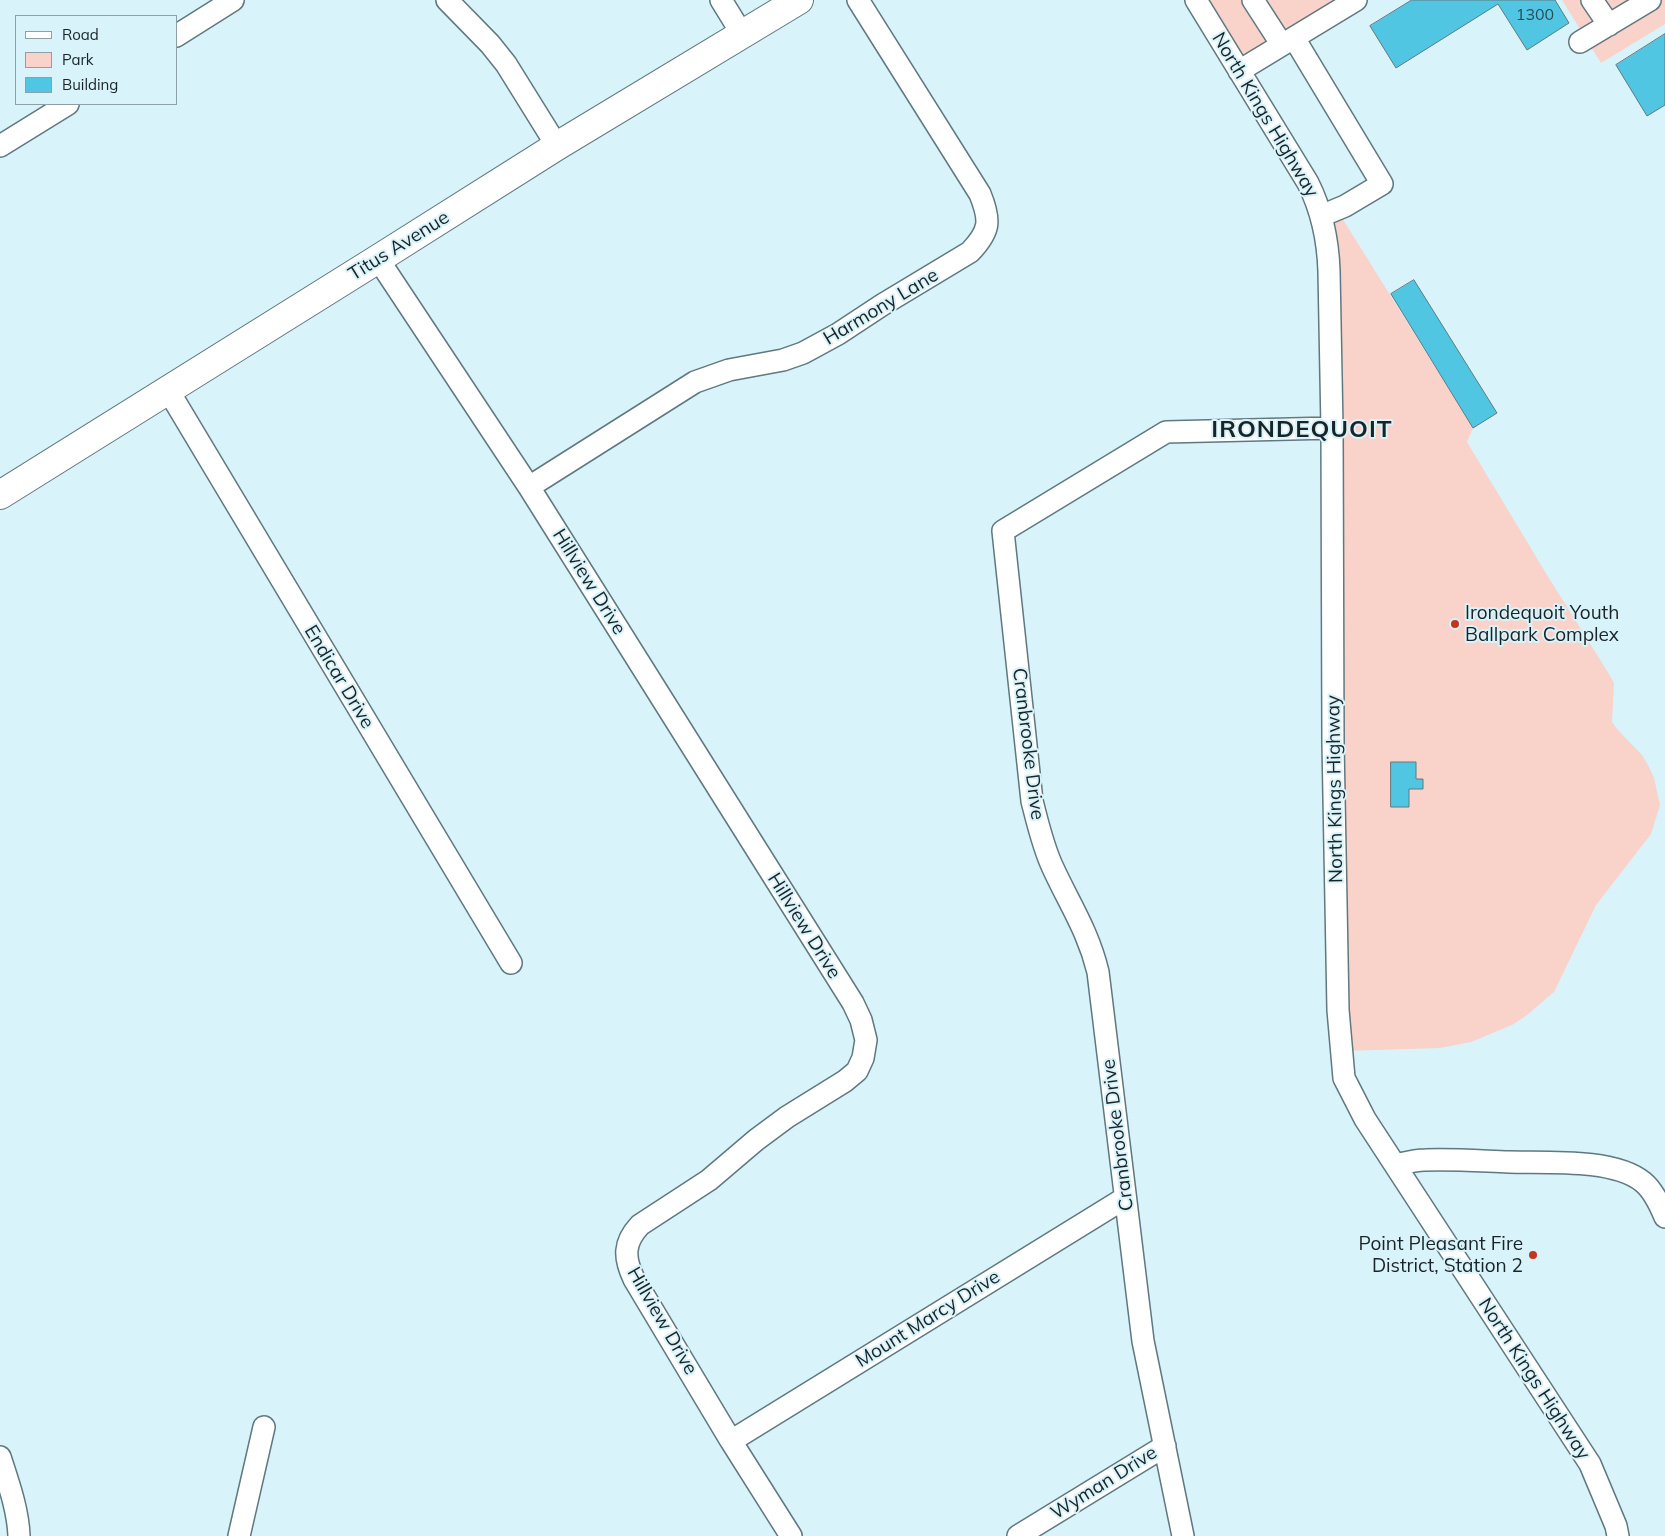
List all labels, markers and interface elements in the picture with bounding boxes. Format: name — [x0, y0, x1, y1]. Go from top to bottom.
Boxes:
house number: 1300 — [1516, 5, 1554, 25]
legend — [15, 15, 178, 105]
text: Road — [62, 25, 99, 44]
street label: North Kings Highway — [1207, 29, 1323, 201]
text: Park — [62, 50, 94, 69]
text: Building — [62, 75, 118, 94]
street label: Titus Avenue — [345, 206, 453, 286]
street label: Harmony Lane — [820, 264, 942, 350]
district label: IRONDEQUOIT — [1210, 416, 1394, 444]
street label: Hillview Drive — [547, 525, 631, 639]
place label: Irondequoit Youth Ballpark Complex — [1465, 602, 1619, 646]
marker: Irondequoit Youth Ballpark Complex — [1449, 618, 1461, 630]
street label: Endicar Drive — [299, 621, 379, 733]
street label: Cranbrooke Drive — [1007, 667, 1049, 821]
street label: North Kings Highway — [1322, 695, 1348, 883]
street label: Hillview Drive — [762, 869, 846, 983]
street label: Cranbrooke Drive — [1097, 1058, 1139, 1212]
place label: Point Pleasant Fire District, Station 2 — [1358, 1233, 1523, 1277]
marker: Point Pleasant Fire District, Station 2 — [1527, 1249, 1539, 1261]
street label: Hillview Drive — [622, 1263, 702, 1379]
street label: Mount Marcy Drive — [852, 1265, 1004, 1373]
street label: North Kings Highway — [1473, 1294, 1595, 1464]
street label: Wyman Drive — [1047, 1441, 1161, 1525]

